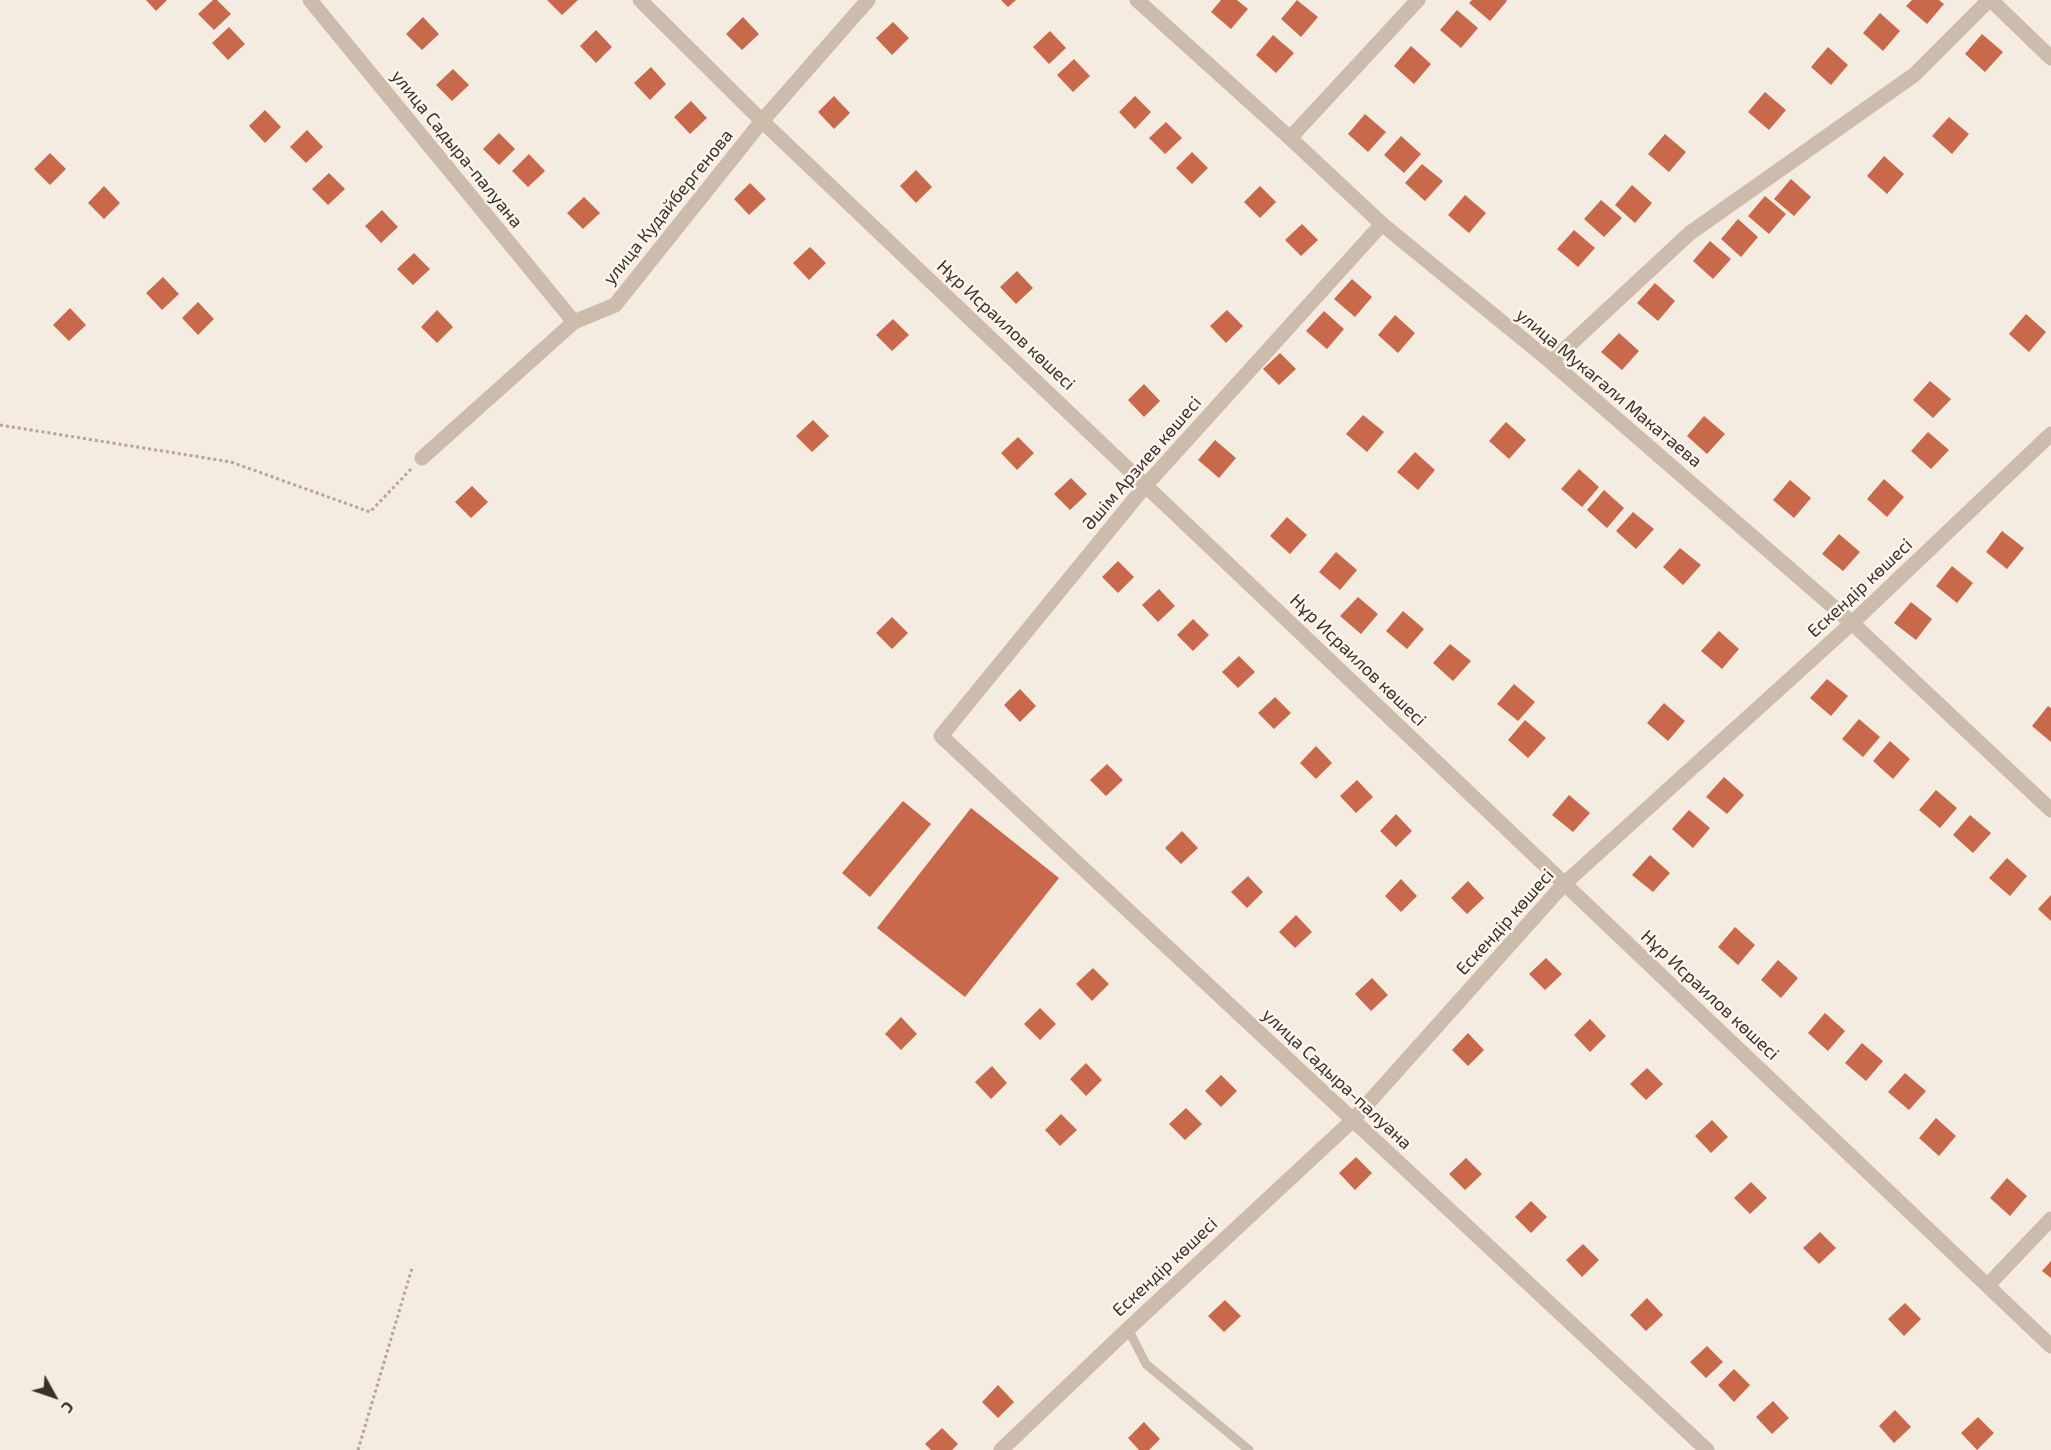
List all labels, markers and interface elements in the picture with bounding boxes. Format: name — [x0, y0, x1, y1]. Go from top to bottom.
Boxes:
street label: улица Садыра-палуана — [387, 66, 527, 232]
street label: улица Кудайбергенова — [599, 125, 737, 289]
street label: Нұр Исраилов көшесі — [932, 255, 1080, 395]
street label: улица Мукагали Макатаева — [1512, 304, 1706, 472]
street label: Әшім Арзиев көшесі — [1078, 392, 1206, 534]
street label: Ескендір көшесі — [1803, 534, 1917, 642]
street label: Нұр Исраилов көшесі — [1285, 589, 1431, 731]
street label: Ескендір көшесі — [1452, 864, 1558, 980]
street label: Нұр Исраилов көшесі — [1636, 925, 1784, 1065]
street label: улица Садыра-палуана — [1258, 1004, 1416, 1154]
street label: Ескендір көшесі — [1108, 1213, 1222, 1321]
north arrow — [24, 1366, 84, 1426]
text: С — [58, 1398, 78, 1418]

